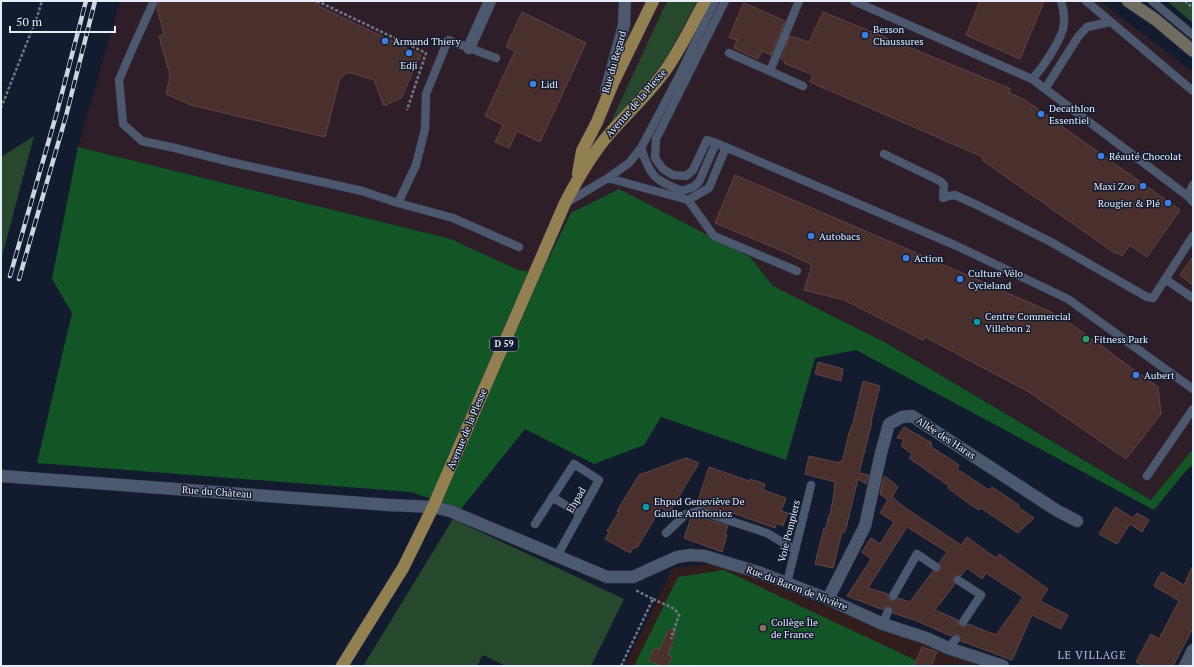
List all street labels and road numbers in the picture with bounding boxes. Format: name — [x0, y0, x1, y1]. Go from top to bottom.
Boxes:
street label: Rue du Regard — [599, 29, 629, 95]
street label: Avenue de la Plesse — [603, 66, 669, 140]
road number: D 59 — [490, 337, 518, 351]
street label: Avenue de la Plesse — [444, 387, 490, 471]
street label: Allée des Haras — [914, 414, 978, 462]
street label: Rue du Château — [182, 483, 253, 501]
street label: Ehpad — [563, 484, 589, 515]
street label: Voie Pompiers — [775, 499, 803, 563]
street label: Rue du Baron de Nivière — [744, 563, 850, 613]

